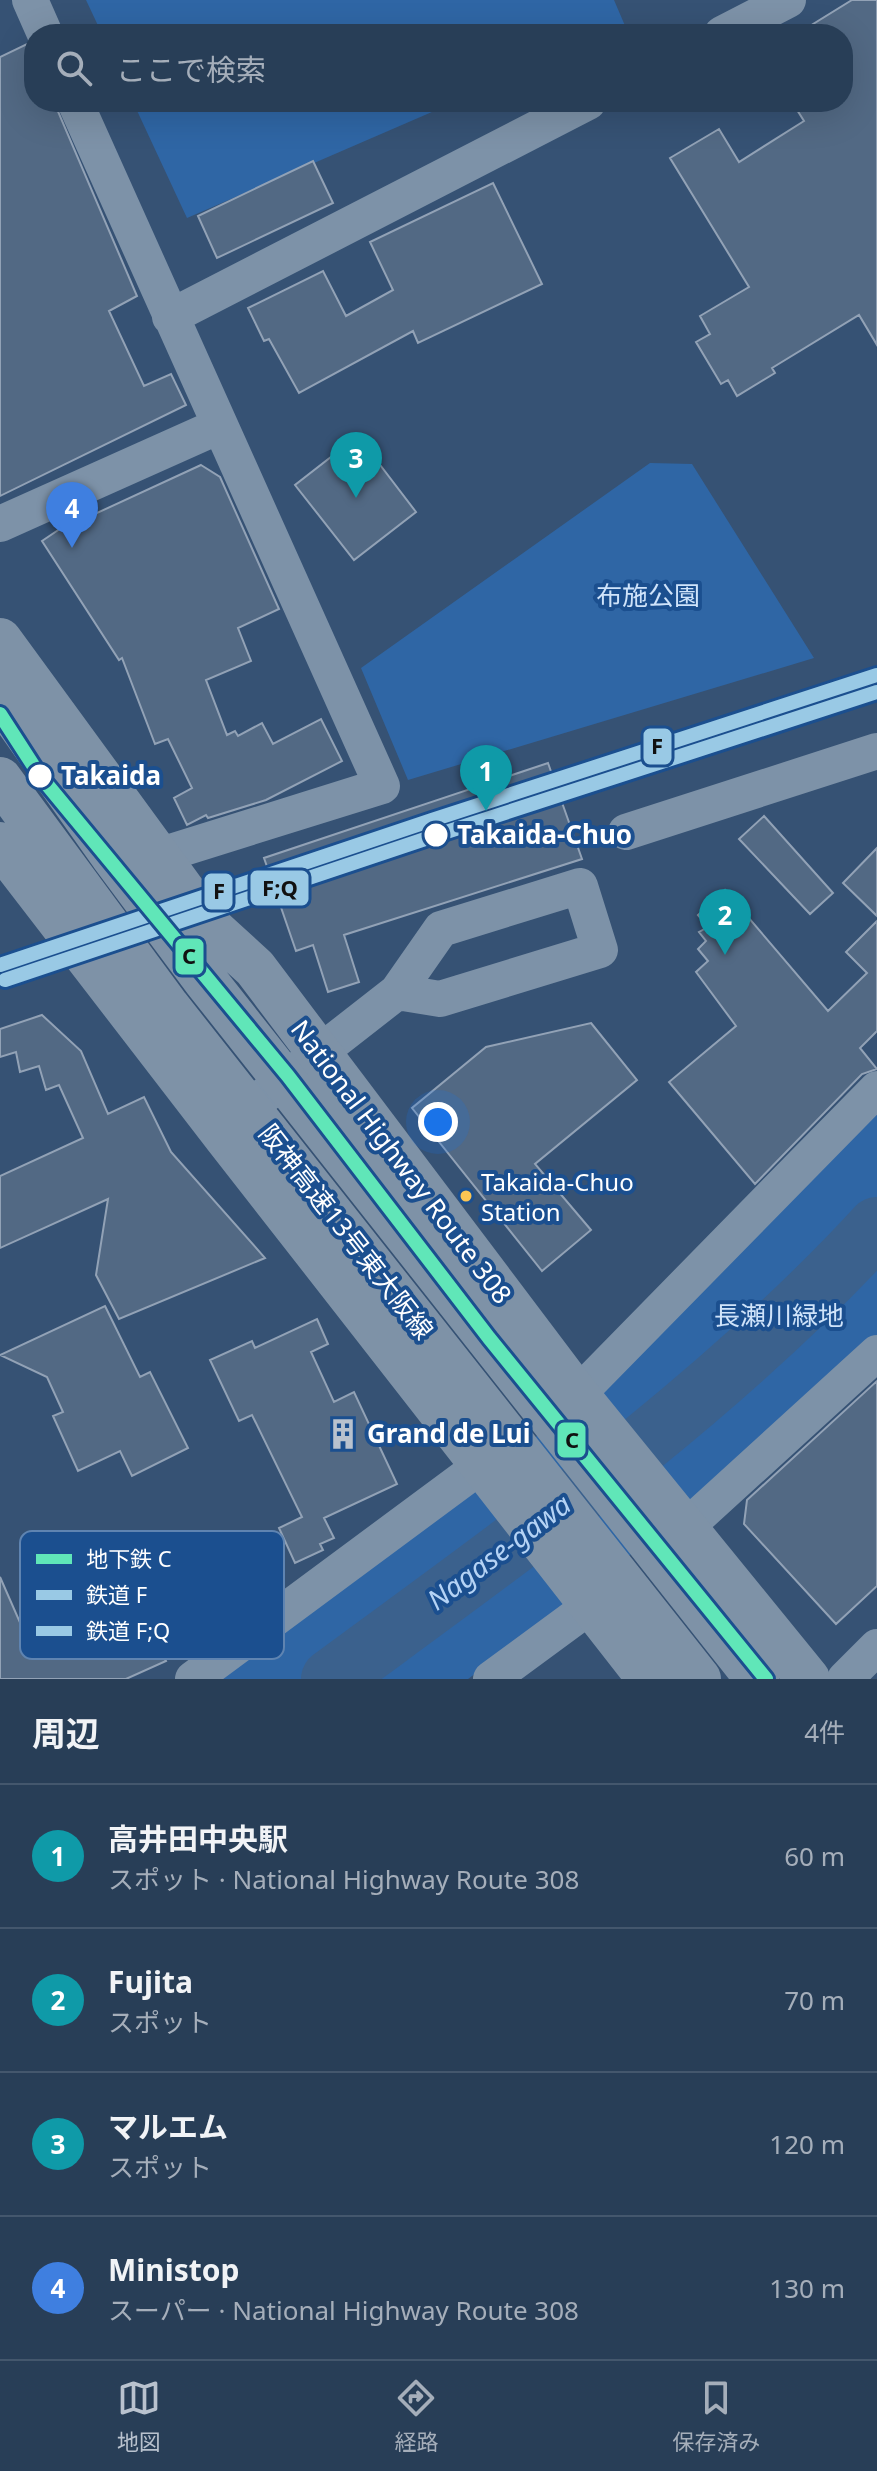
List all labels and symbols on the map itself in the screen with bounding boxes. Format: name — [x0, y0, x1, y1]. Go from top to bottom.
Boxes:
pin: 3 — [330, 432, 382, 498]
pin: 4 — [46, 482, 98, 548]
park label: 布施公園 — [596, 577, 700, 613]
line badge: F — [642, 727, 673, 766]
text: F — [651, 730, 663, 760]
pin: 1 — [460, 745, 512, 811]
place label: Takaida — [61, 757, 161, 793]
marker: Takaida — [26, 762, 54, 790]
place label: Takaida-Chuo — [457, 816, 632, 852]
marker: Takaida-Chuo — [422, 821, 450, 849]
line badge: F;Q — [249, 869, 310, 907]
line badge: F — [203, 872, 234, 911]
text: F;Q — [262, 872, 298, 902]
text: F — [213, 875, 225, 905]
pin: 2 — [699, 889, 751, 955]
line badge: C — [174, 937, 205, 976]
text: C — [182, 940, 196, 970]
street label: National Highway Route 308 — [283, 1012, 521, 1311]
your location — [418, 1102, 458, 1142]
street label: 阪神高速13号東大阪線 — [251, 1116, 442, 1346]
place label: Takaida-Chuo Station — [481, 1165, 634, 1228]
marker: Takaida-Chuo Station — [458, 1188, 474, 1204]
park label: 長瀬川緑地 — [714, 1297, 844, 1333]
place label: Grand de Lui — [367, 1415, 531, 1451]
building icon: Grand de Lui — [326, 1417, 360, 1451]
line badge: C — [556, 1421, 587, 1459]
text: C — [565, 1424, 579, 1454]
water label: Nagase-gawa — [419, 1485, 578, 1618]
legend — [20, 1531, 284, 1659]
text: 地下鉄 C — [86, 1543, 172, 1573]
text: 鉄道 F — [86, 1579, 147, 1609]
text: 鉄道 F;Q — [86, 1615, 170, 1645]

